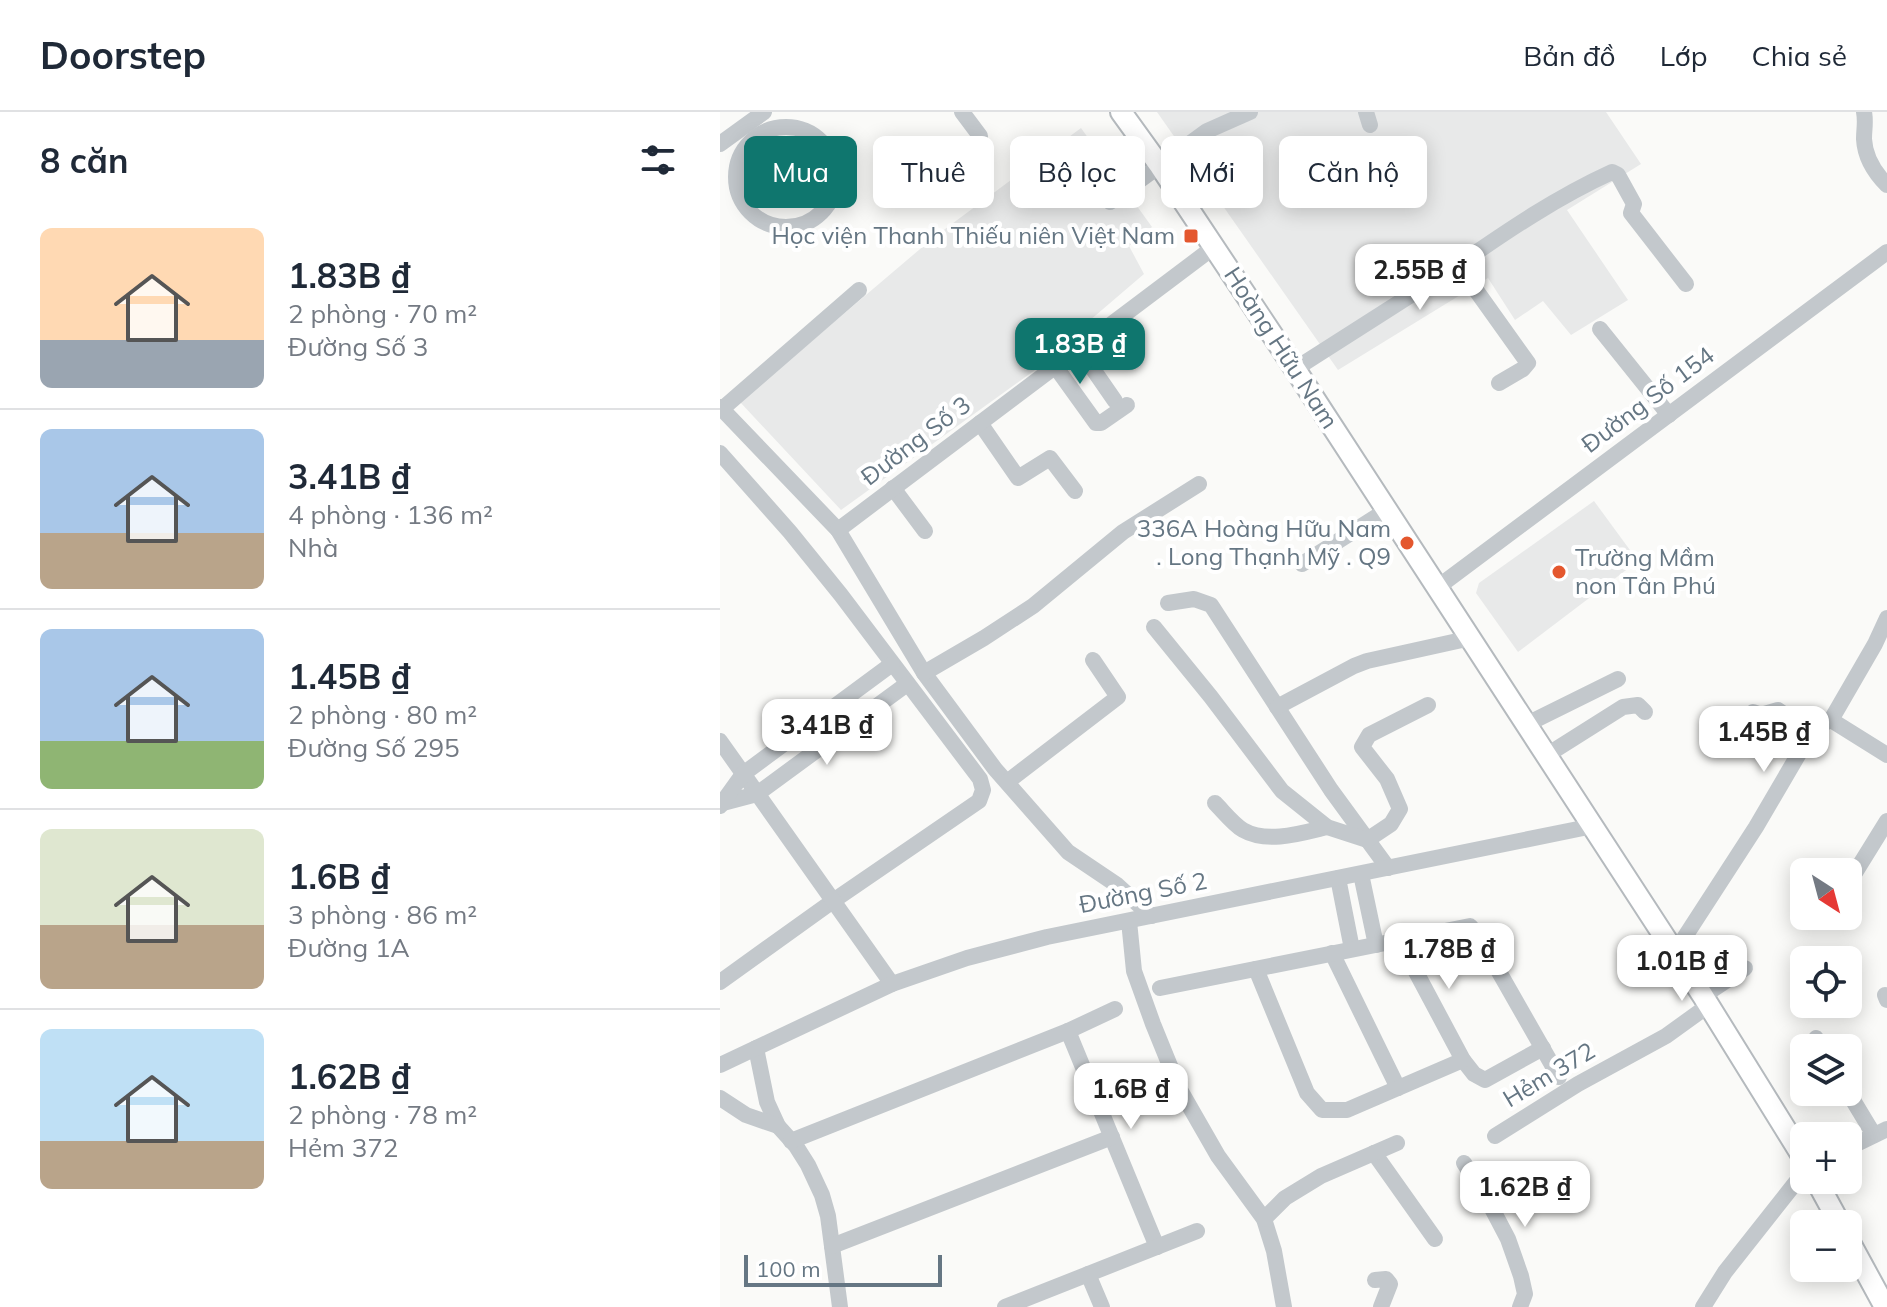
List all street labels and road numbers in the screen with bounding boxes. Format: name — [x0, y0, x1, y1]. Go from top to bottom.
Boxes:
street label: Hoàng Hữu Nam — [1218, 261, 1345, 434]
street label: Đường Số 154 — [1575, 340, 1720, 459]
street label: Đường Số 3 — [855, 389, 976, 491]
street label: Đường Số 2 — [1076, 865, 1209, 919]
street label: Hẻm 372 — [1497, 1035, 1600, 1113]

